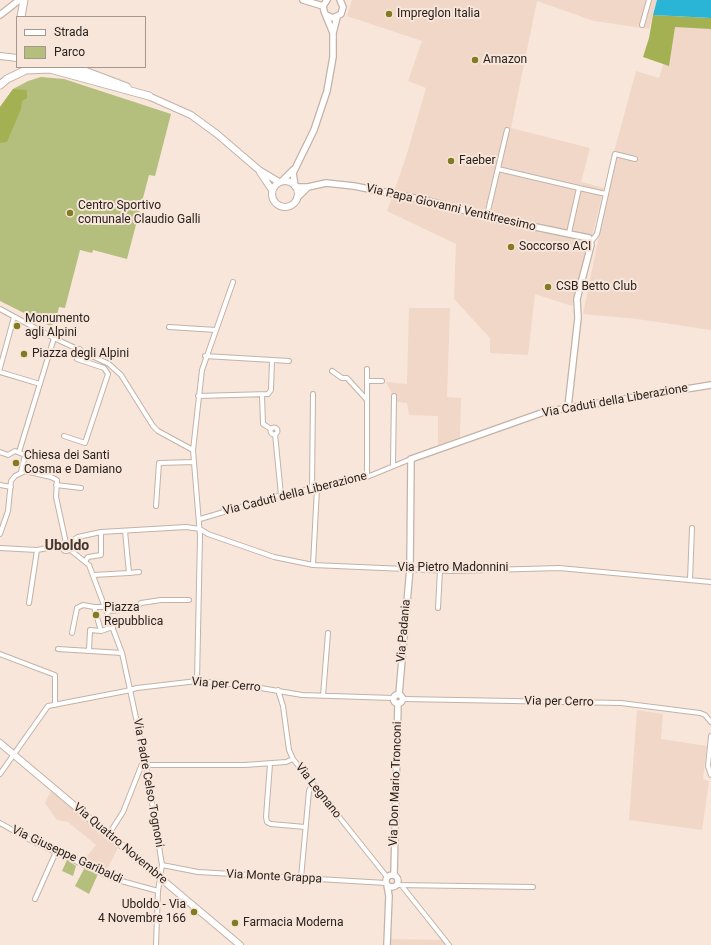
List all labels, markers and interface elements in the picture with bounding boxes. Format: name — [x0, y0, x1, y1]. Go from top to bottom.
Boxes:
place label: Impreglon Italia — [397, 7, 480, 21]
marker: Impreglon Italia — [384, 9, 394, 19]
legend — [16, 16, 146, 68]
text: Strada — [54, 25, 89, 39]
text: Parco — [54, 45, 85, 59]
place label: Amazon — [483, 53, 527, 67]
marker: Amazon — [470, 55, 480, 65]
place label: Faeber — [459, 154, 495, 168]
marker: Faeber — [446, 156, 456, 166]
street label: Via Papa Giovanni Ventitreesimo — [365, 181, 537, 235]
place label: Centro Sportivo comunale Claudio Galli — [78, 199, 201, 227]
marker: Centro Sportivo comunale Claudio Galli — [65, 208, 75, 218]
place label: Soccorso ACI — [519, 240, 591, 254]
marker: Soccorso ACI — [506, 242, 516, 252]
place label: CSB Betto Club — [556, 280, 637, 294]
marker: CSB Betto Club — [543, 282, 553, 292]
place label: Monumento agli Alpini — [25, 312, 90, 340]
marker: Monumento agli Alpini — [12, 321, 22, 331]
place label: Piazza degli Alpini — [32, 347, 129, 361]
marker: Piazza degli Alpini — [19, 349, 29, 359]
street label: Via Caduti della Liberazione — [541, 381, 689, 421]
place label: Chiesa dei Santi Cosma e Damiano — [24, 449, 122, 477]
marker: Chiesa dei Santi Cosma e Damiano — [11, 458, 21, 468]
street label: Via Caduti della Liberazione — [222, 469, 368, 519]
district label: Uboldo — [45, 538, 89, 554]
street label: Via Pietro Madonnini — [398, 561, 508, 575]
street label: Via Padania — [394, 599, 414, 663]
place label: Piazza Repubblica — [104, 601, 163, 629]
marker: Piazza Repubblica — [91, 610, 101, 620]
street label: Via per Cerro — [191, 675, 261, 695]
street label: Via per Cerro — [524, 694, 594, 710]
street label: Via Padre Celso Tognoni — [130, 718, 166, 848]
street label: Via Don Mario Tronconi — [387, 721, 405, 847]
street label: Via Legnano — [292, 760, 344, 822]
street label: Via Quattro Novembre — [70, 801, 170, 887]
street label: Via Giuseppe Garibaldi — [9, 823, 125, 887]
street label: Via Monte Grappa — [226, 867, 322, 887]
place label: Uboldo - Via 4 Novembre 166 — [98, 898, 186, 926]
marker: Uboldo - Via 4 Novembre 166 — [189, 907, 199, 917]
place label: Farmacia Moderna — [243, 916, 343, 930]
marker: Farmacia Moderna — [230, 918, 240, 928]

